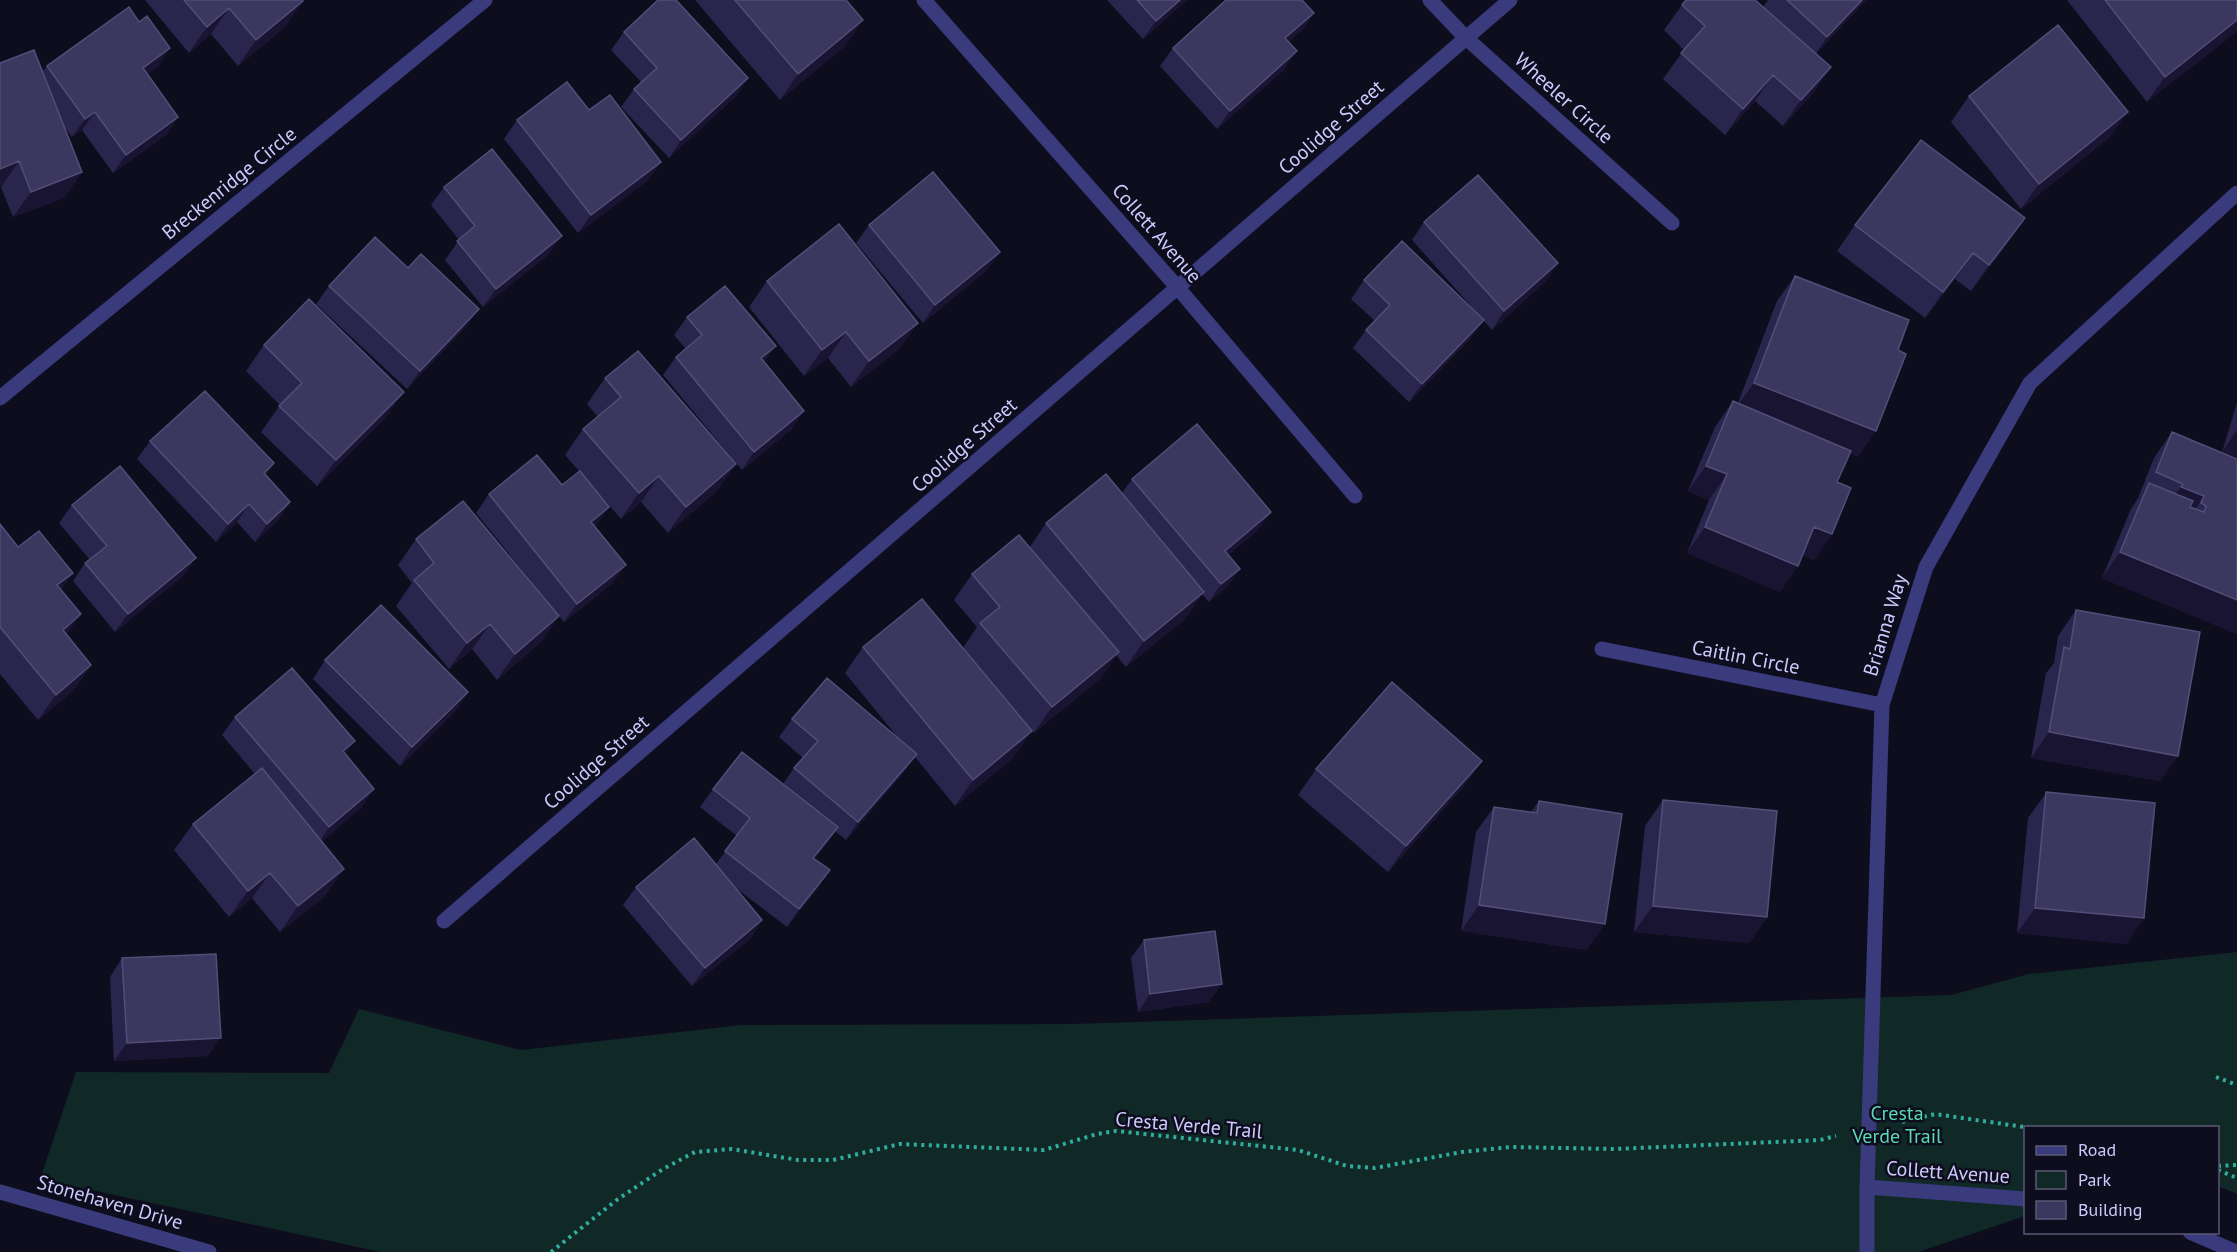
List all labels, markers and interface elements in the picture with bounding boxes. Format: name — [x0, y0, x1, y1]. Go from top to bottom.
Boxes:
street label: Wheeler Circle — [1509, 47, 1619, 149]
street label: Coolidge Street — [1273, 74, 1389, 180]
street label: Breckenridge Circle — [156, 121, 302, 245]
street label: Collett Avenue — [1107, 178, 1207, 288]
street label: Coolidge Street — [906, 392, 1022, 498]
street label: Brianna Way — [1857, 570, 1913, 679]
street label: Caitlin Circle — [1690, 634, 1802, 680]
street label: Coolidge Street — [538, 709, 654, 815]
park label: Cresta Verde Trail — [1851, 1100, 1942, 1149]
street label: Cresta Verde Trail — [1114, 1106, 1264, 1144]
legend — [2024, 1126, 2219, 1234]
text: Road — [2078, 1138, 2116, 1161]
street label: Collett Avenue — [1885, 1155, 2011, 1189]
text: Park — [2078, 1168, 2111, 1191]
street label: Stonehaven Drive — [34, 1169, 186, 1235]
text: Building — [2078, 1198, 2142, 1221]

